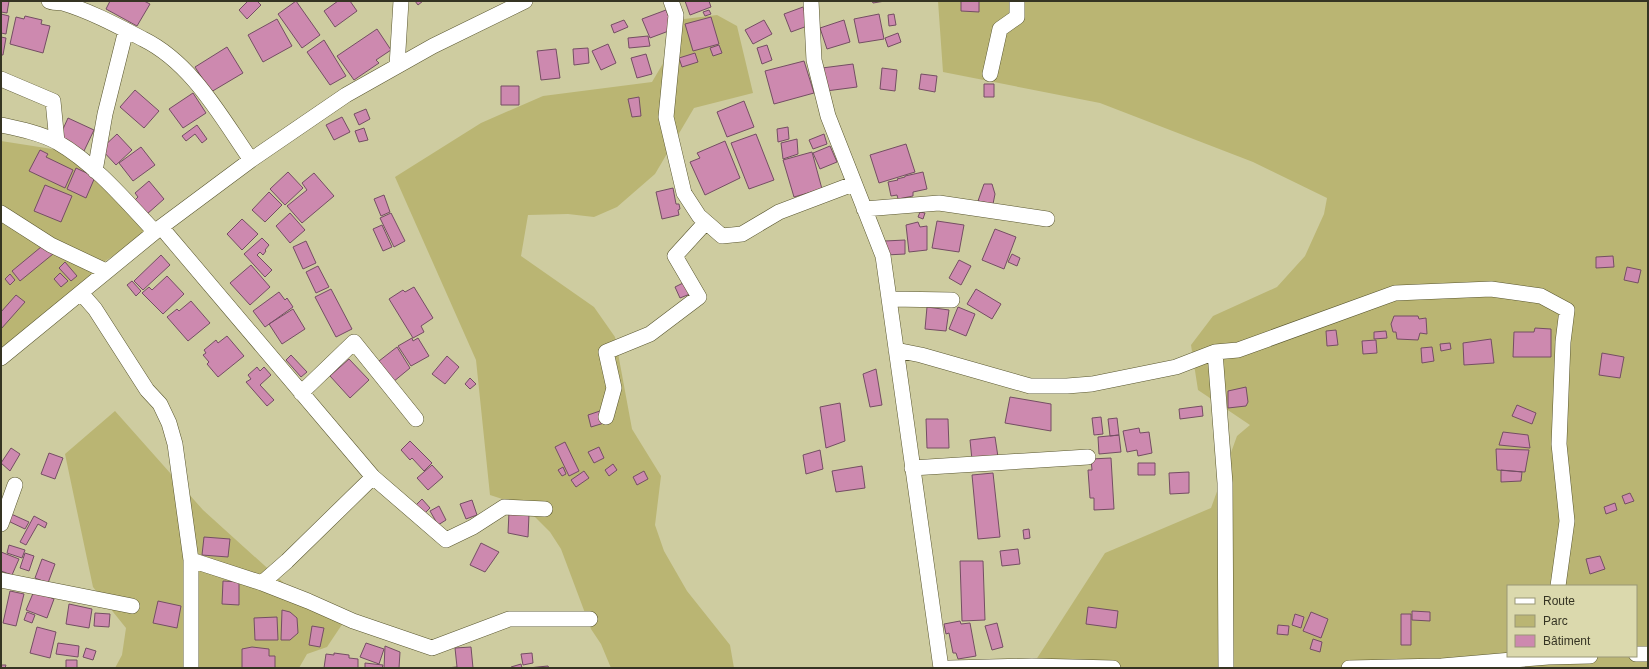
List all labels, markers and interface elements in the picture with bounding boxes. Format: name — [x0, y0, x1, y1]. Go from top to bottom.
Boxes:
legend — [1507, 585, 1637, 657]
text: Route — [1543, 594, 1575, 608]
text: Parc — [1543, 614, 1568, 628]
text: Bâtiment — [1543, 634, 1591, 648]

